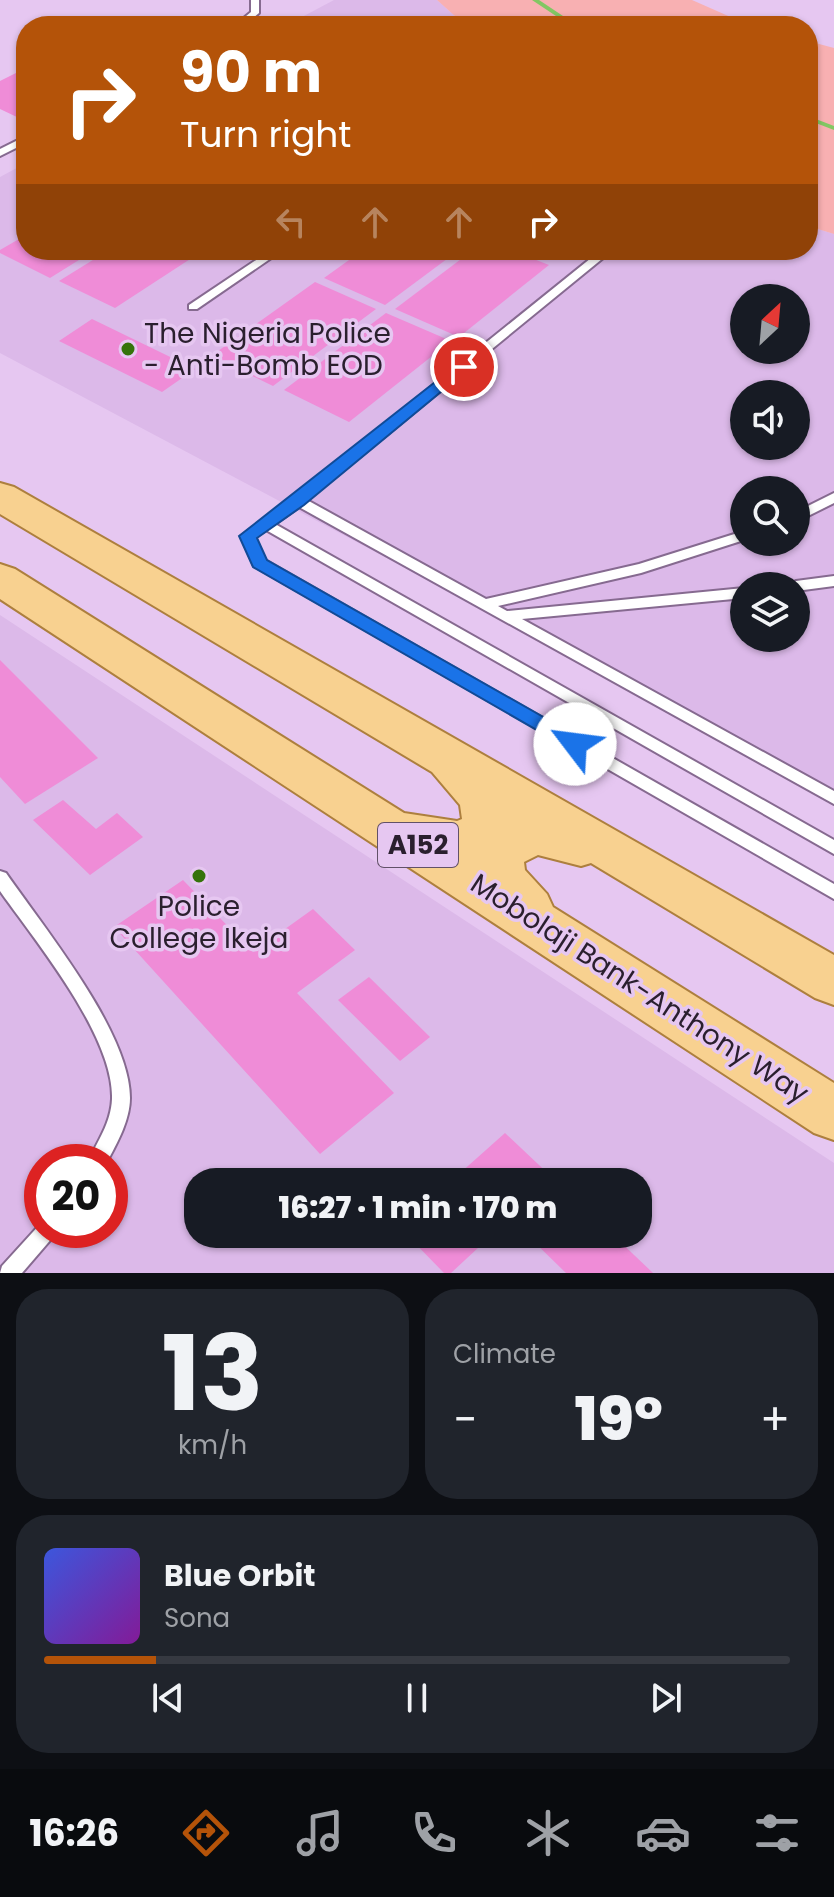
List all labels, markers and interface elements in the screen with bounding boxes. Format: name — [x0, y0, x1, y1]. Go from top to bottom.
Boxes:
text: 90 m — [180, 33, 322, 112]
icon: right — [48, 48, 152, 152]
text: Turn right — [180, 109, 351, 160]
icon: left — [269, 200, 313, 244]
icon: ahead — [353, 200, 397, 244]
icon: ahead — [437, 200, 481, 244]
icon: right — [521, 200, 565, 244]
north arrow — [730, 284, 810, 364]
map controls — [730, 284, 810, 652]
place label: The Nigeria Police - Anti-Bomb EOD — [144, 314, 391, 385]
pin — [430, 333, 498, 401]
marker: The Nigeria Police - Anti-Bomb EOD — [119, 340, 137, 358]
icon: arrive — [442, 345, 486, 389]
button: sound — [730, 380, 810, 460]
button: search — [730, 476, 810, 556]
button: layers — [730, 572, 810, 652]
position arrow — [533, 702, 617, 786]
road number: A152 — [378, 823, 458, 867]
street label: Mobolaji Bank-Anthony Way — [463, 864, 817, 1113]
marker: Police College Ikeja — [190, 867, 208, 885]
place label: Police College Ikeja — [110, 887, 288, 958]
speed limit sign: 20 — [24, 1144, 128, 1248]
text: 16:27 · 1 min · 170 m — [279, 1186, 557, 1229]
text: 13 — [161, 1301, 264, 1446]
text: Climate — [453, 1336, 556, 1372]
text: 19° — [574, 1377, 663, 1461]
text: − — [453, 1389, 477, 1450]
text: + — [760, 1389, 790, 1450]
text: km/h — [178, 1427, 247, 1463]
text: Blue Orbit — [164, 1554, 316, 1597]
text: Sona — [164, 1600, 230, 1636]
icon: previous — [146, 1676, 190, 1720]
icon: pause — [395, 1676, 439, 1720]
icon: next — [644, 1676, 688, 1720]
icon: directions — [178, 1805, 234, 1861]
icon: music — [292, 1805, 348, 1861]
icon: phone — [406, 1805, 462, 1861]
icon: climate — [520, 1805, 576, 1861]
icon: car — [635, 1805, 691, 1861]
icon: filters — [749, 1805, 805, 1861]
text: 16:26 — [29, 1808, 119, 1859]

